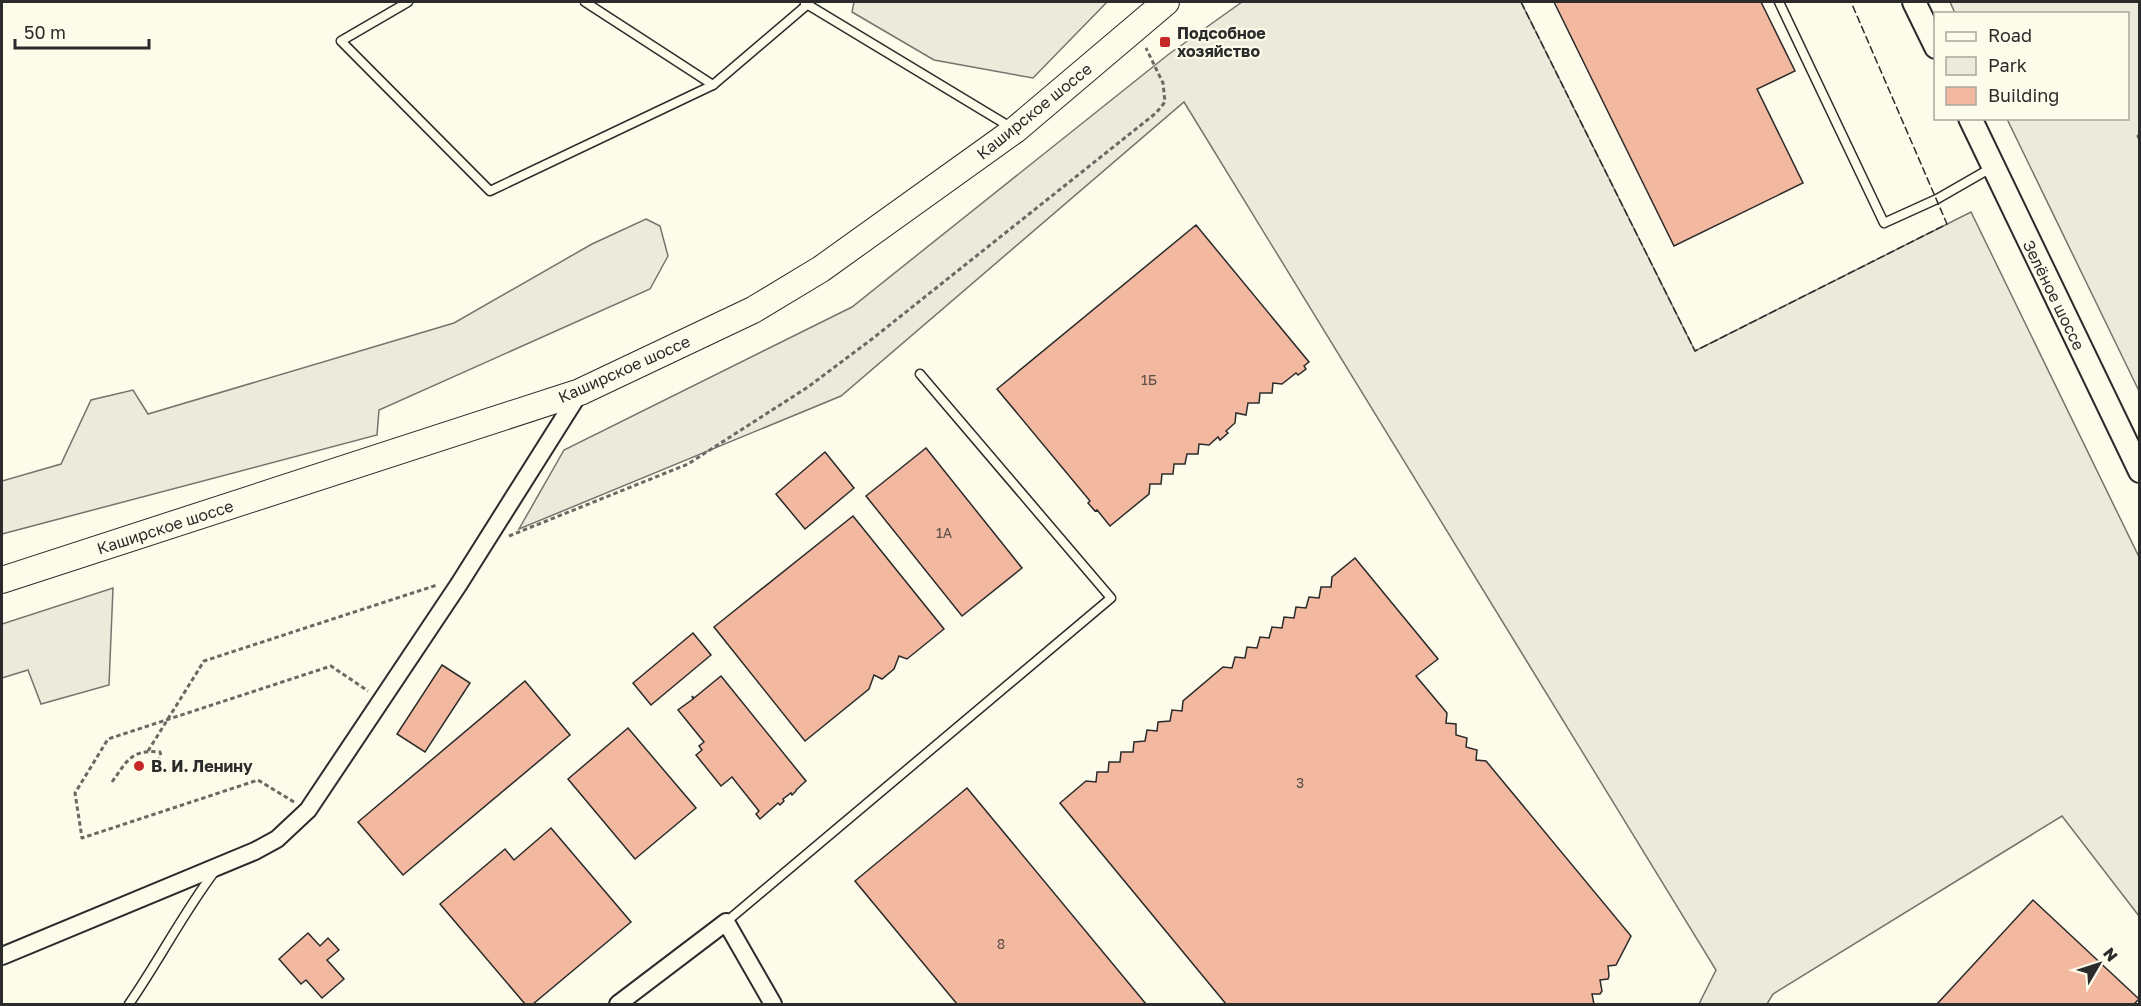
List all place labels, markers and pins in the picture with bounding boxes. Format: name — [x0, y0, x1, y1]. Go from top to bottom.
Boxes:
place label: Подсобное хозяйство — [1177, 23, 1266, 61]
marker: Подсобное хозяйство — [1158, 35, 1172, 49]
place label: В. И. Ленину — [151, 756, 253, 776]
marker: В. И. Ленину — [132, 759, 146, 773]

